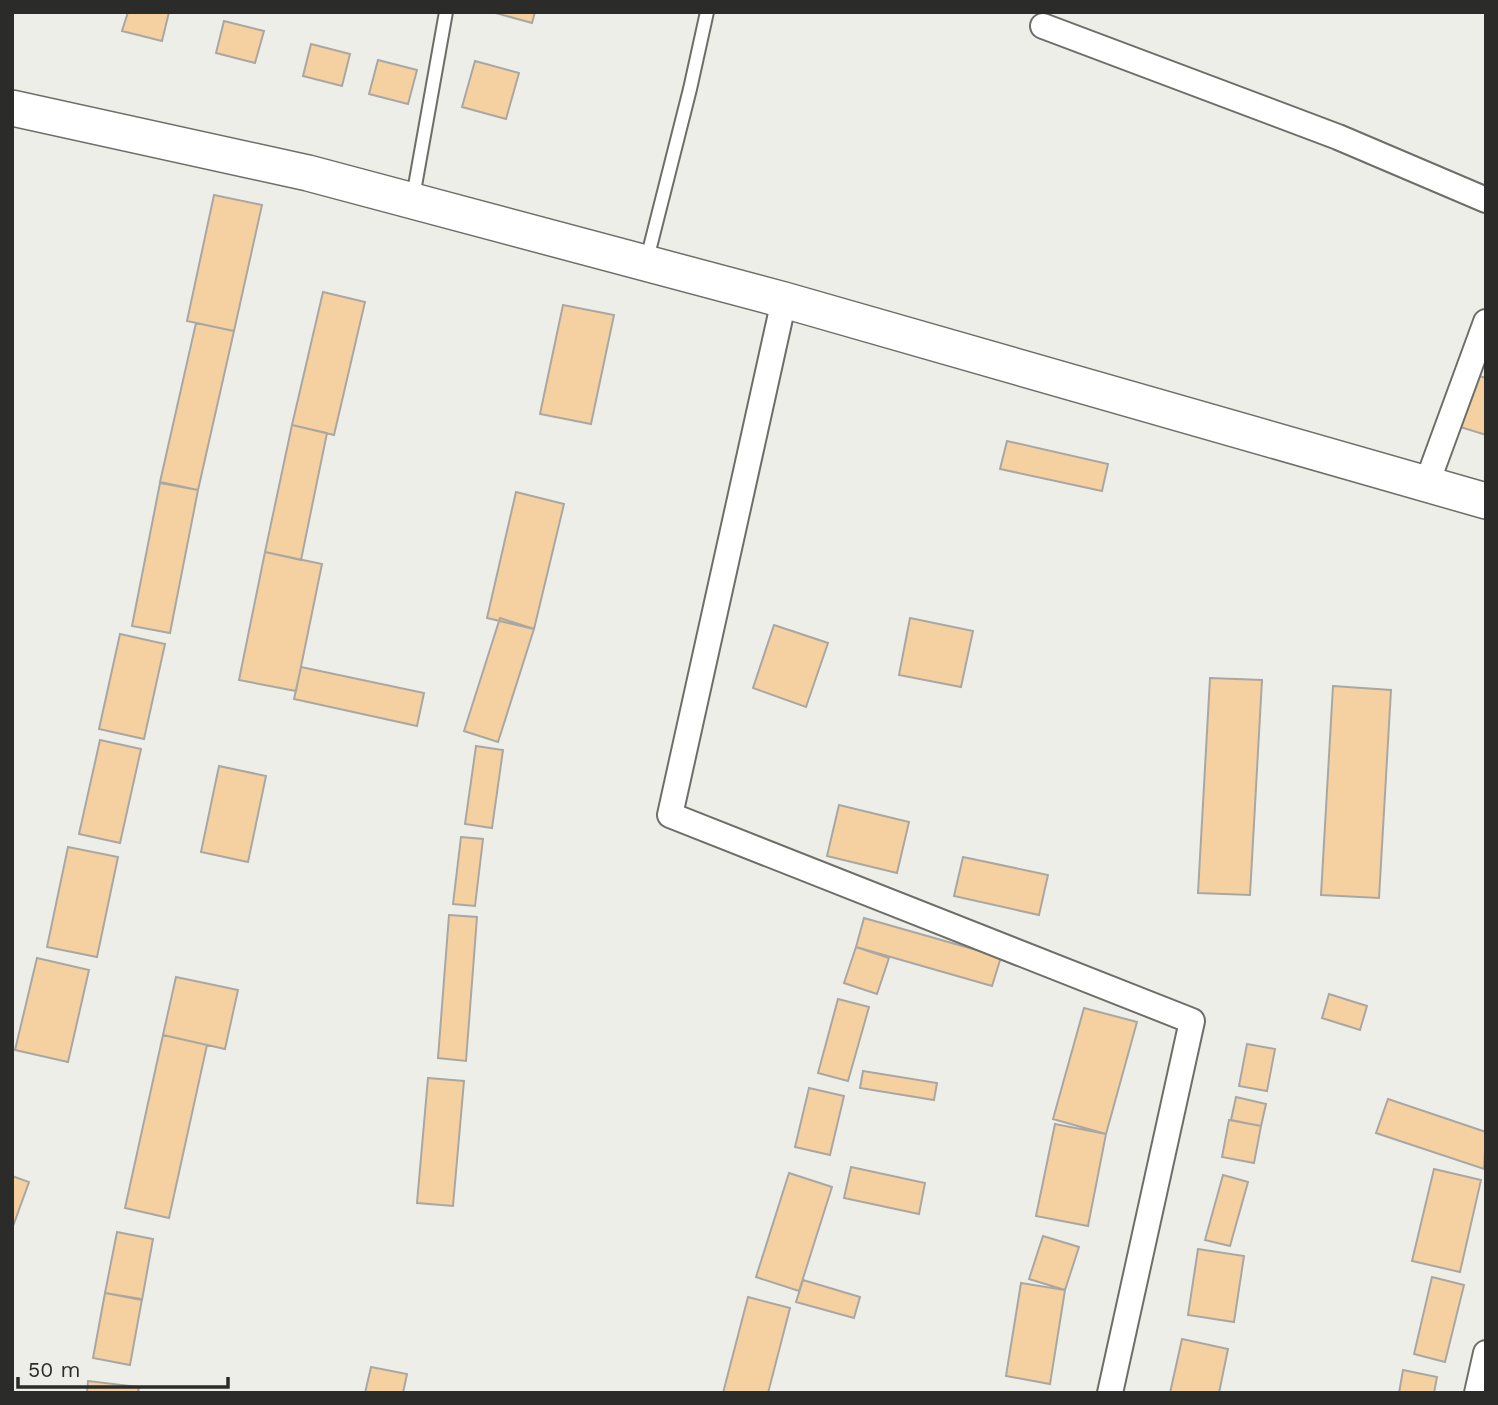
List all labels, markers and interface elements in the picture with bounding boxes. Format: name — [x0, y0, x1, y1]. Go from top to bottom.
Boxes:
scale bar — [18, 1346, 228, 1390]
text: 50 m — [28, 1357, 80, 1382]

